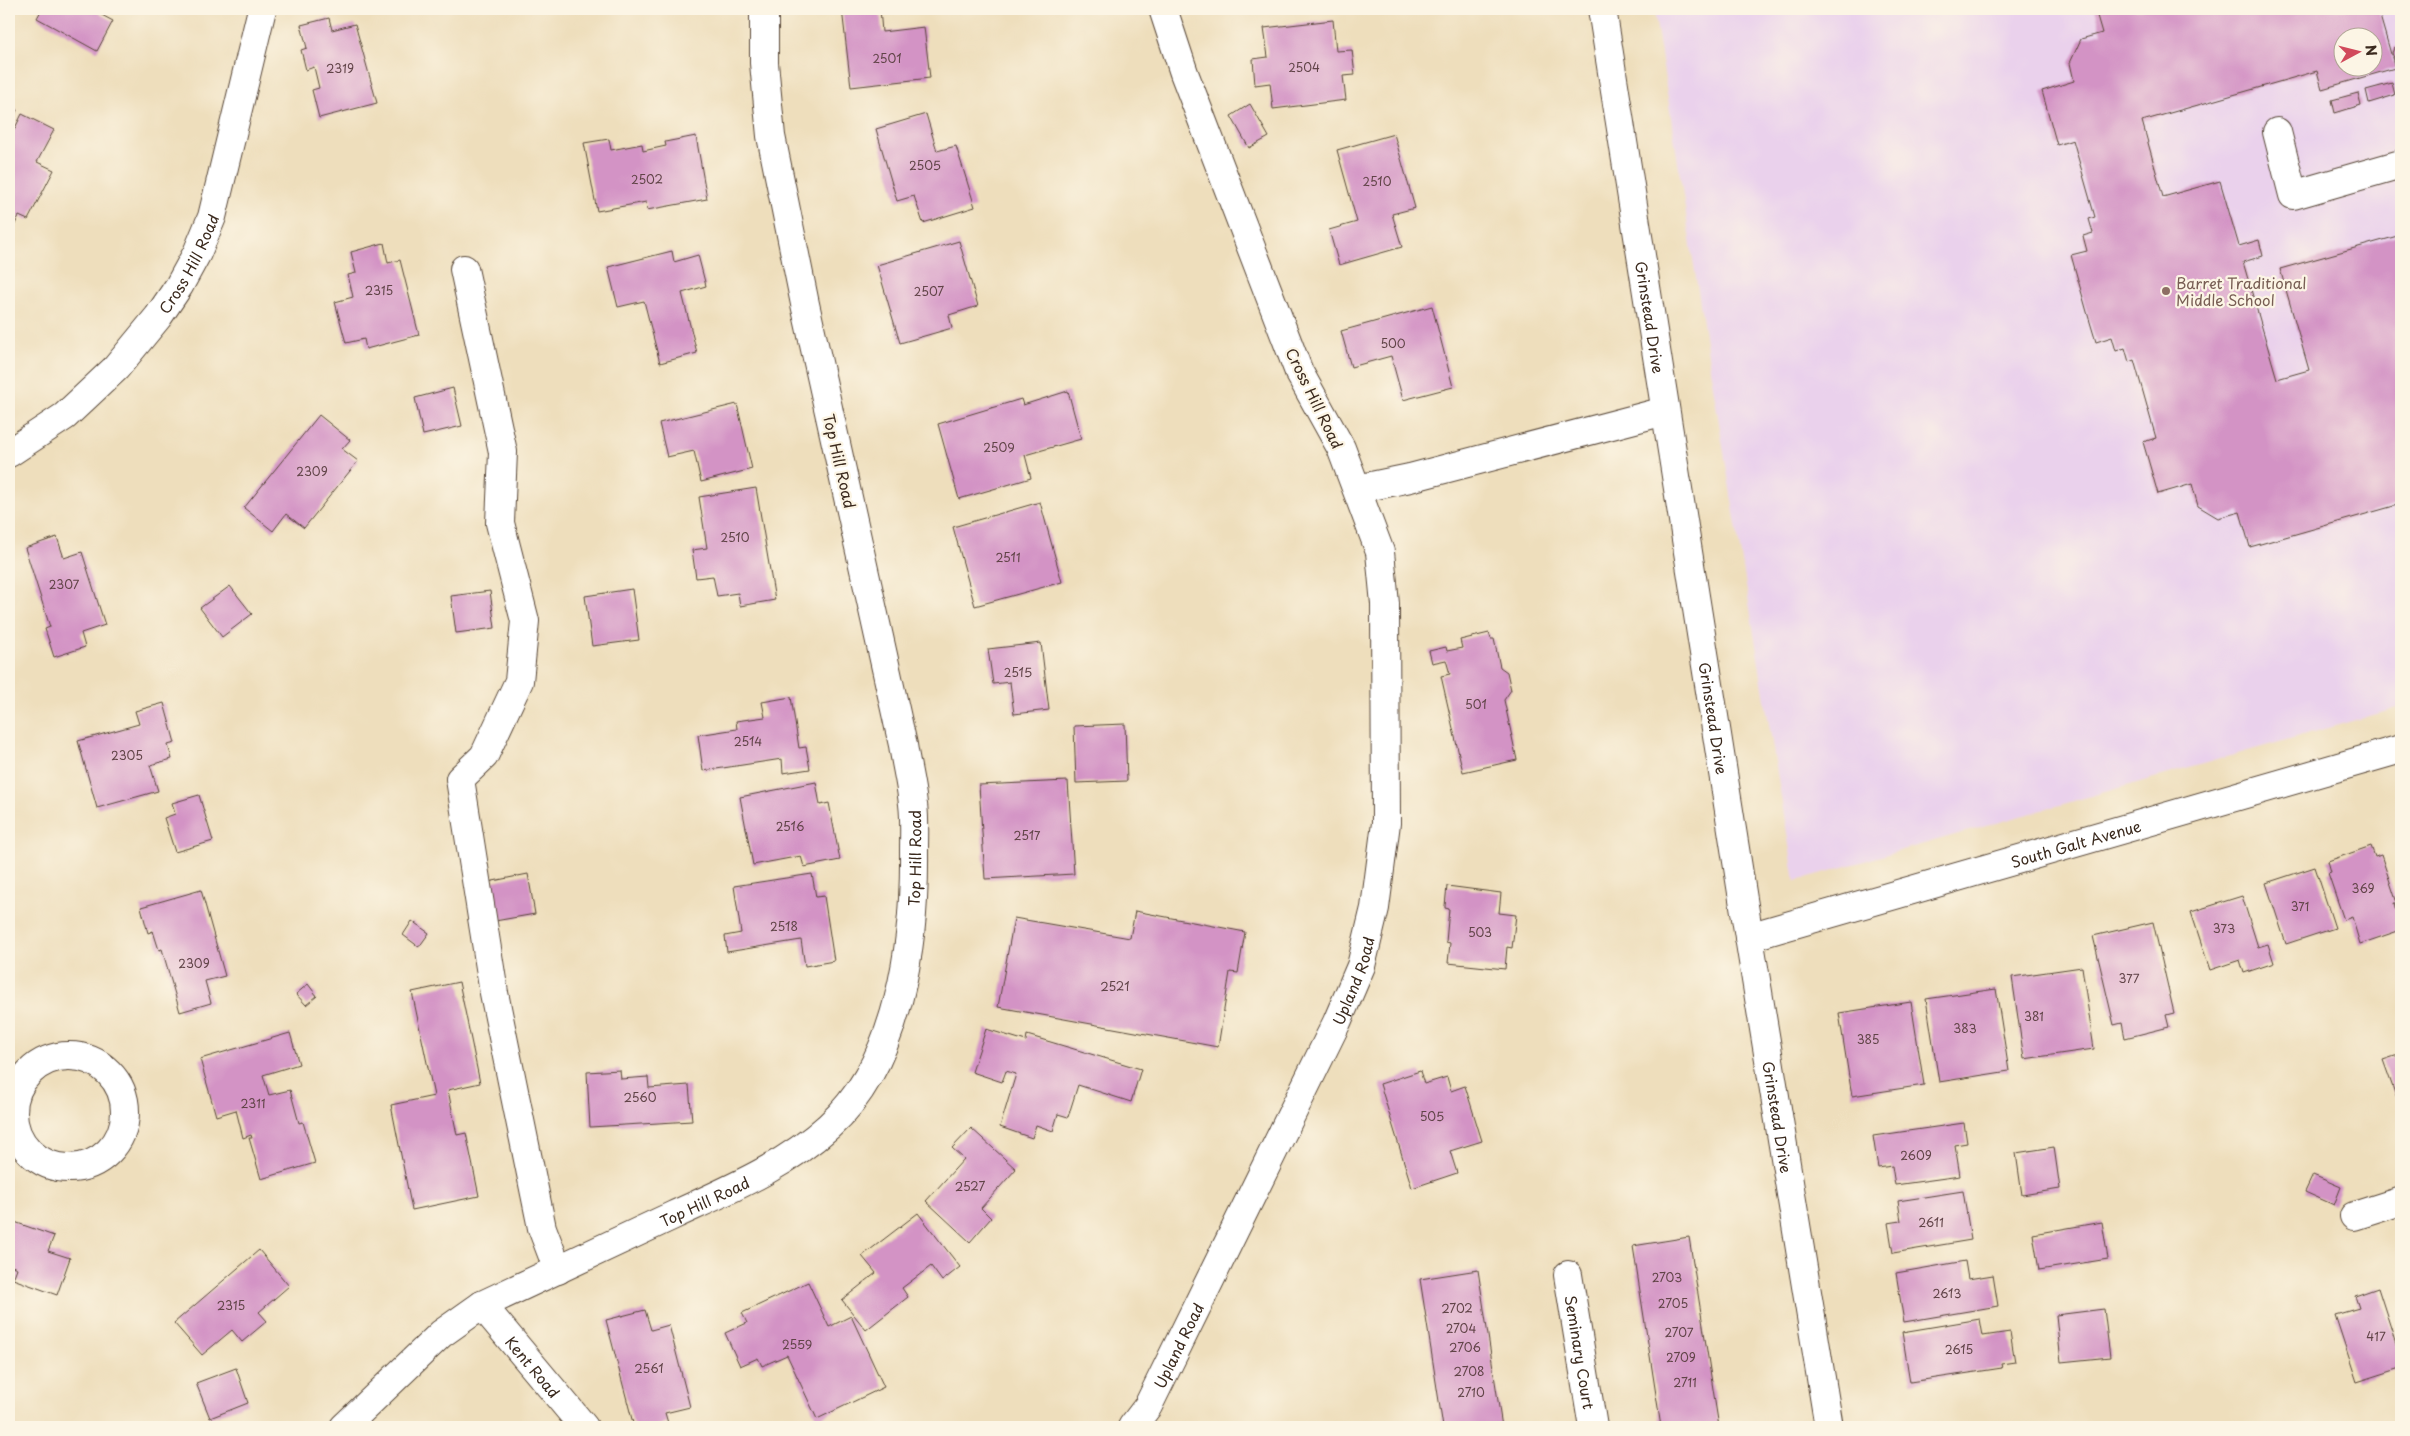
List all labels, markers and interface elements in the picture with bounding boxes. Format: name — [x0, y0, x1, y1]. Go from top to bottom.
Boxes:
north arrow — [2332, 28, 2382, 78]
text: N — [2360, 44, 2382, 57]
house number: 2501 — [872, 49, 902, 67]
house number: 2504 — [1288, 58, 1320, 76]
house number: 2319 — [326, 59, 354, 77]
house number: 2505 — [909, 156, 941, 174]
house number: 2502 — [631, 170, 663, 188]
house number: 2510 — [1363, 172, 1392, 190]
street label: Cross Hill Road — [152, 210, 224, 318]
street label: Grinstead Drive — [1631, 259, 1671, 375]
place label: Barret Traditional Middle School — [2176, 271, 2307, 311]
house number: 2315 — [365, 281, 393, 299]
house number: 2507 — [914, 282, 944, 300]
marker: Barret Traditional Middle School — [2160, 285, 2172, 297]
house number: 500 — [1380, 334, 1406, 352]
street label: Cross Hill Road — [1281, 344, 1349, 452]
street label: Top Hill Road — [818, 411, 862, 511]
house number: 2509 — [983, 438, 1015, 456]
house number: 2309 — [296, 462, 328, 480]
house number: 2510 — [721, 528, 750, 546]
house number: 2511 — [995, 548, 1021, 566]
house number: 2307 — [49, 575, 80, 593]
street label: Grinstead Drive — [1694, 660, 1735, 776]
house number: 2515 — [1004, 663, 1032, 681]
house number: 501 — [1465, 695, 1487, 713]
house number: 2514 — [734, 732, 762, 750]
house number: 2305 — [111, 746, 143, 764]
street label: Top Hill Road — [901, 809, 926, 907]
street label: South Galt Avenue — [2008, 813, 2143, 872]
house number: 2516 — [776, 817, 804, 835]
house number: 2517 — [1014, 826, 1041, 844]
house number: 369 — [2352, 879, 2374, 897]
house number: 371 — [2291, 897, 2309, 915]
house number: 2518 — [770, 917, 798, 935]
house number: 373 — [2213, 919, 2235, 937]
house number: 503 — [1468, 923, 1492, 941]
street label: Upland Road — [1326, 934, 1379, 1028]
house number: 2309 — [178, 954, 210, 972]
house number: 377 — [2119, 969, 2140, 987]
house number: 2521 — [1100, 977, 1130, 995]
house number: 381 — [2024, 1007, 2044, 1025]
house number: 383 — [1953, 1019, 1977, 1037]
house number: 385 — [1857, 1030, 1879, 1048]
street label: Grinstead Drive — [1758, 1059, 1799, 1175]
house number: 2560 — [623, 1088, 657, 1106]
house number: 2311 — [241, 1094, 265, 1112]
house number: 505 — [1420, 1107, 1444, 1125]
house number: 2609 — [1900, 1146, 1932, 1164]
street label: Top Hill Road — [656, 1170, 753, 1232]
house number: 2527 — [955, 1177, 985, 1195]
house number: 2611 — [1918, 1213, 1944, 1231]
house number: 2703 — [1652, 1268, 1682, 1286]
house number: 2613 — [1933, 1284, 1961, 1302]
street label: Seminary Court — [1560, 1293, 1601, 1411]
house number: 2705 — [1658, 1294, 1688, 1312]
house number: 2315 — [217, 1296, 245, 1314]
street label: Upland Road — [1147, 1299, 1209, 1392]
house number: 2702 — [1441, 1299, 1473, 1317]
house number: 2704 — [1446, 1319, 1476, 1337]
house number: 2707 — [1664, 1323, 1694, 1341]
house number: 417 — [2366, 1327, 2386, 1345]
street label: Kent Road — [501, 1330, 566, 1402]
house number: 2559 — [782, 1335, 812, 1353]
house number: 2706 — [1449, 1338, 1481, 1356]
house number: 2615 — [1945, 1340, 1973, 1358]
house number: 2709 — [1666, 1348, 1696, 1366]
house number: 2561 — [634, 1359, 664, 1377]
house number: 2708 — [1454, 1362, 1484, 1380]
house number: 2711 — [1673, 1373, 1697, 1391]
house number: 2710 — [1457, 1383, 1485, 1401]

